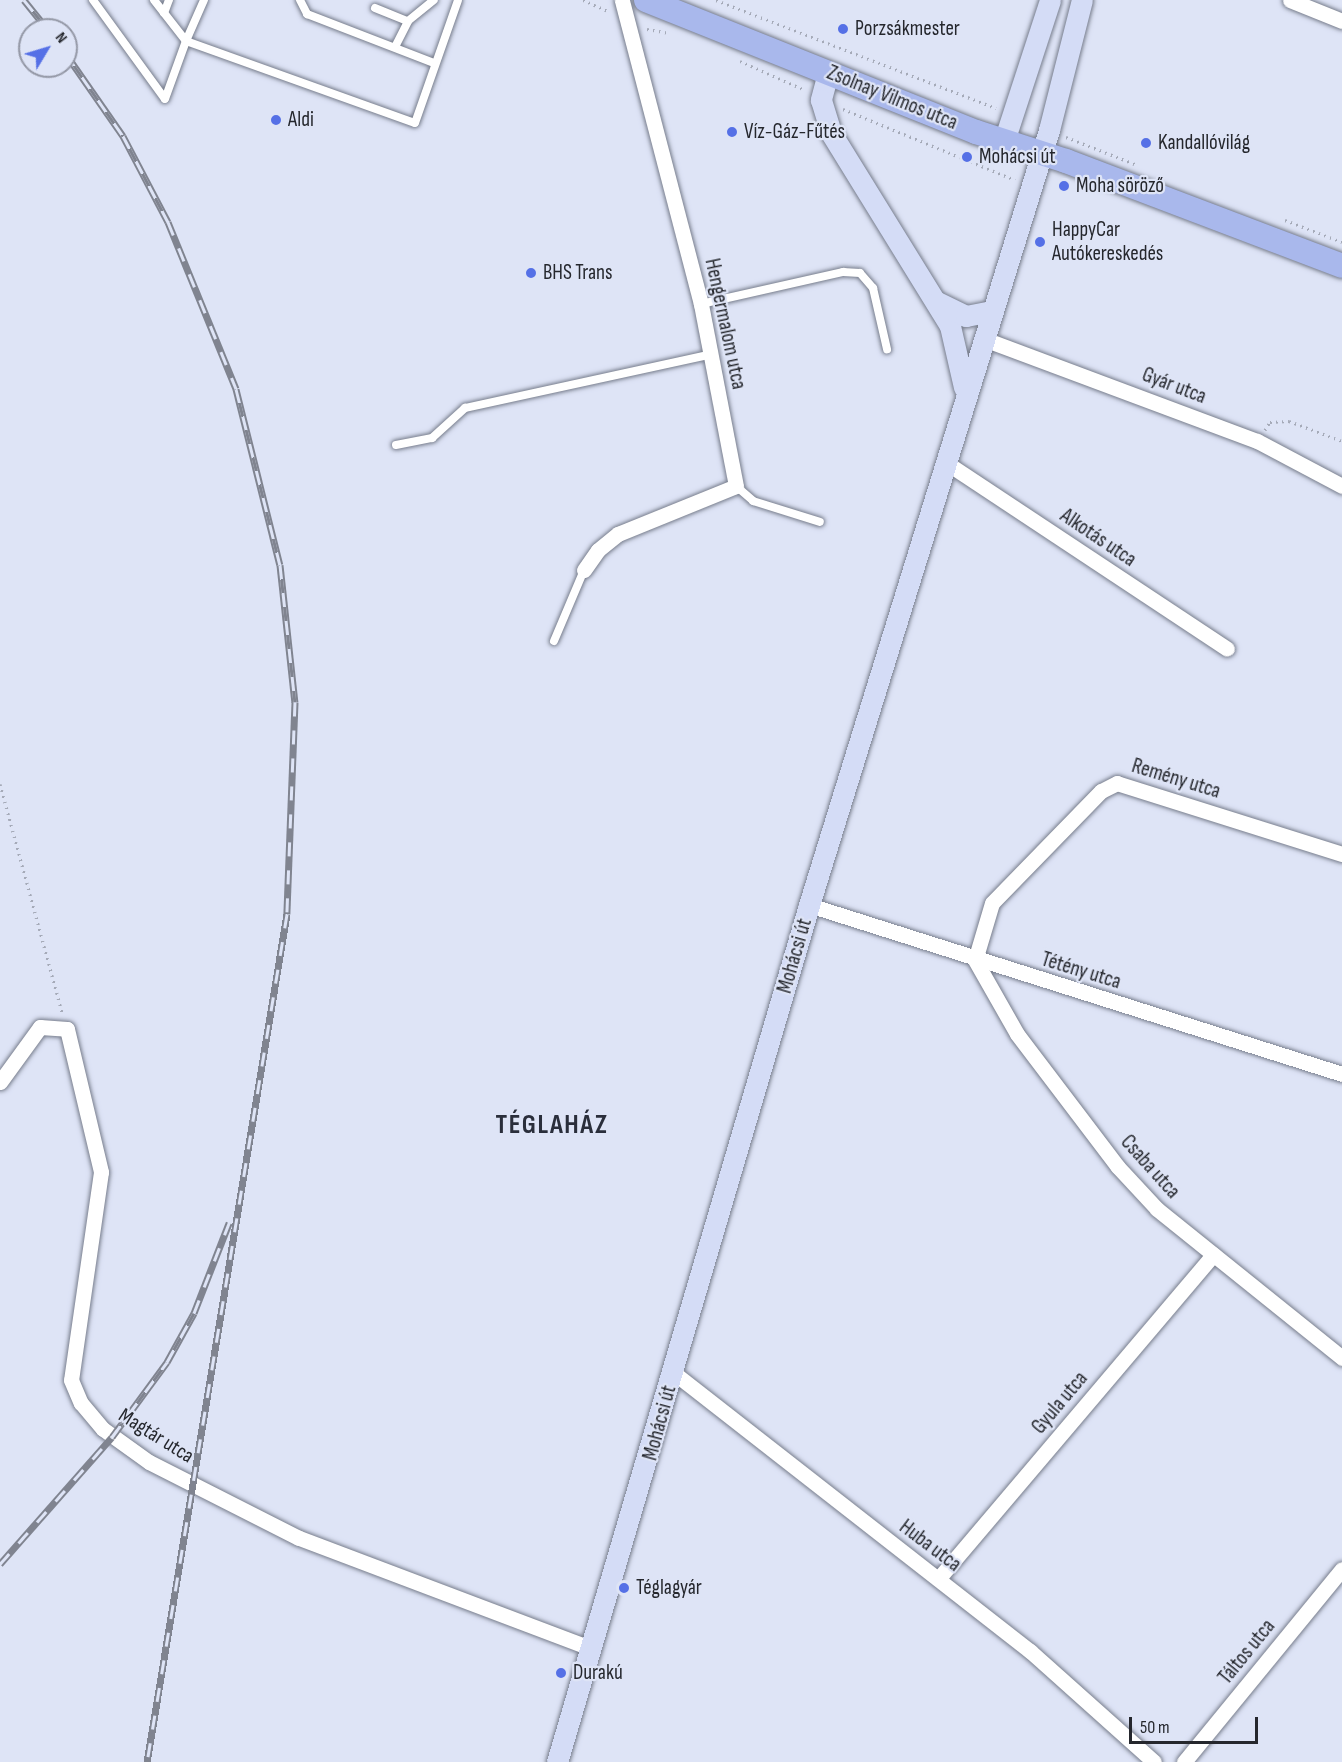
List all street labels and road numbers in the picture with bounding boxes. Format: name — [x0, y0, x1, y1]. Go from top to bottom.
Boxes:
street label: Zsolnay Vilmos utca — [823, 60, 961, 136]
street label: Hengermalom utca — [699, 256, 751, 392]
street label: Gyár utca — [1138, 362, 1210, 410]
street label: Alkotás utca — [1055, 503, 1141, 573]
street label: Remény utca — [1129, 754, 1223, 804]
street label: Mohácsi út — [772, 916, 818, 996]
street label: Tétény utca — [1038, 947, 1124, 995]
street label: Csaba utca — [1115, 1130, 1185, 1204]
street label: Gyula utca — [1027, 1367, 1093, 1439]
street label: Mohácsi út — [638, 1383, 682, 1463]
street label: Magtár utca — [114, 1403, 198, 1469]
street label: Huba utca — [894, 1515, 966, 1577]
street label: Táltos utca — [1213, 1614, 1281, 1690]

